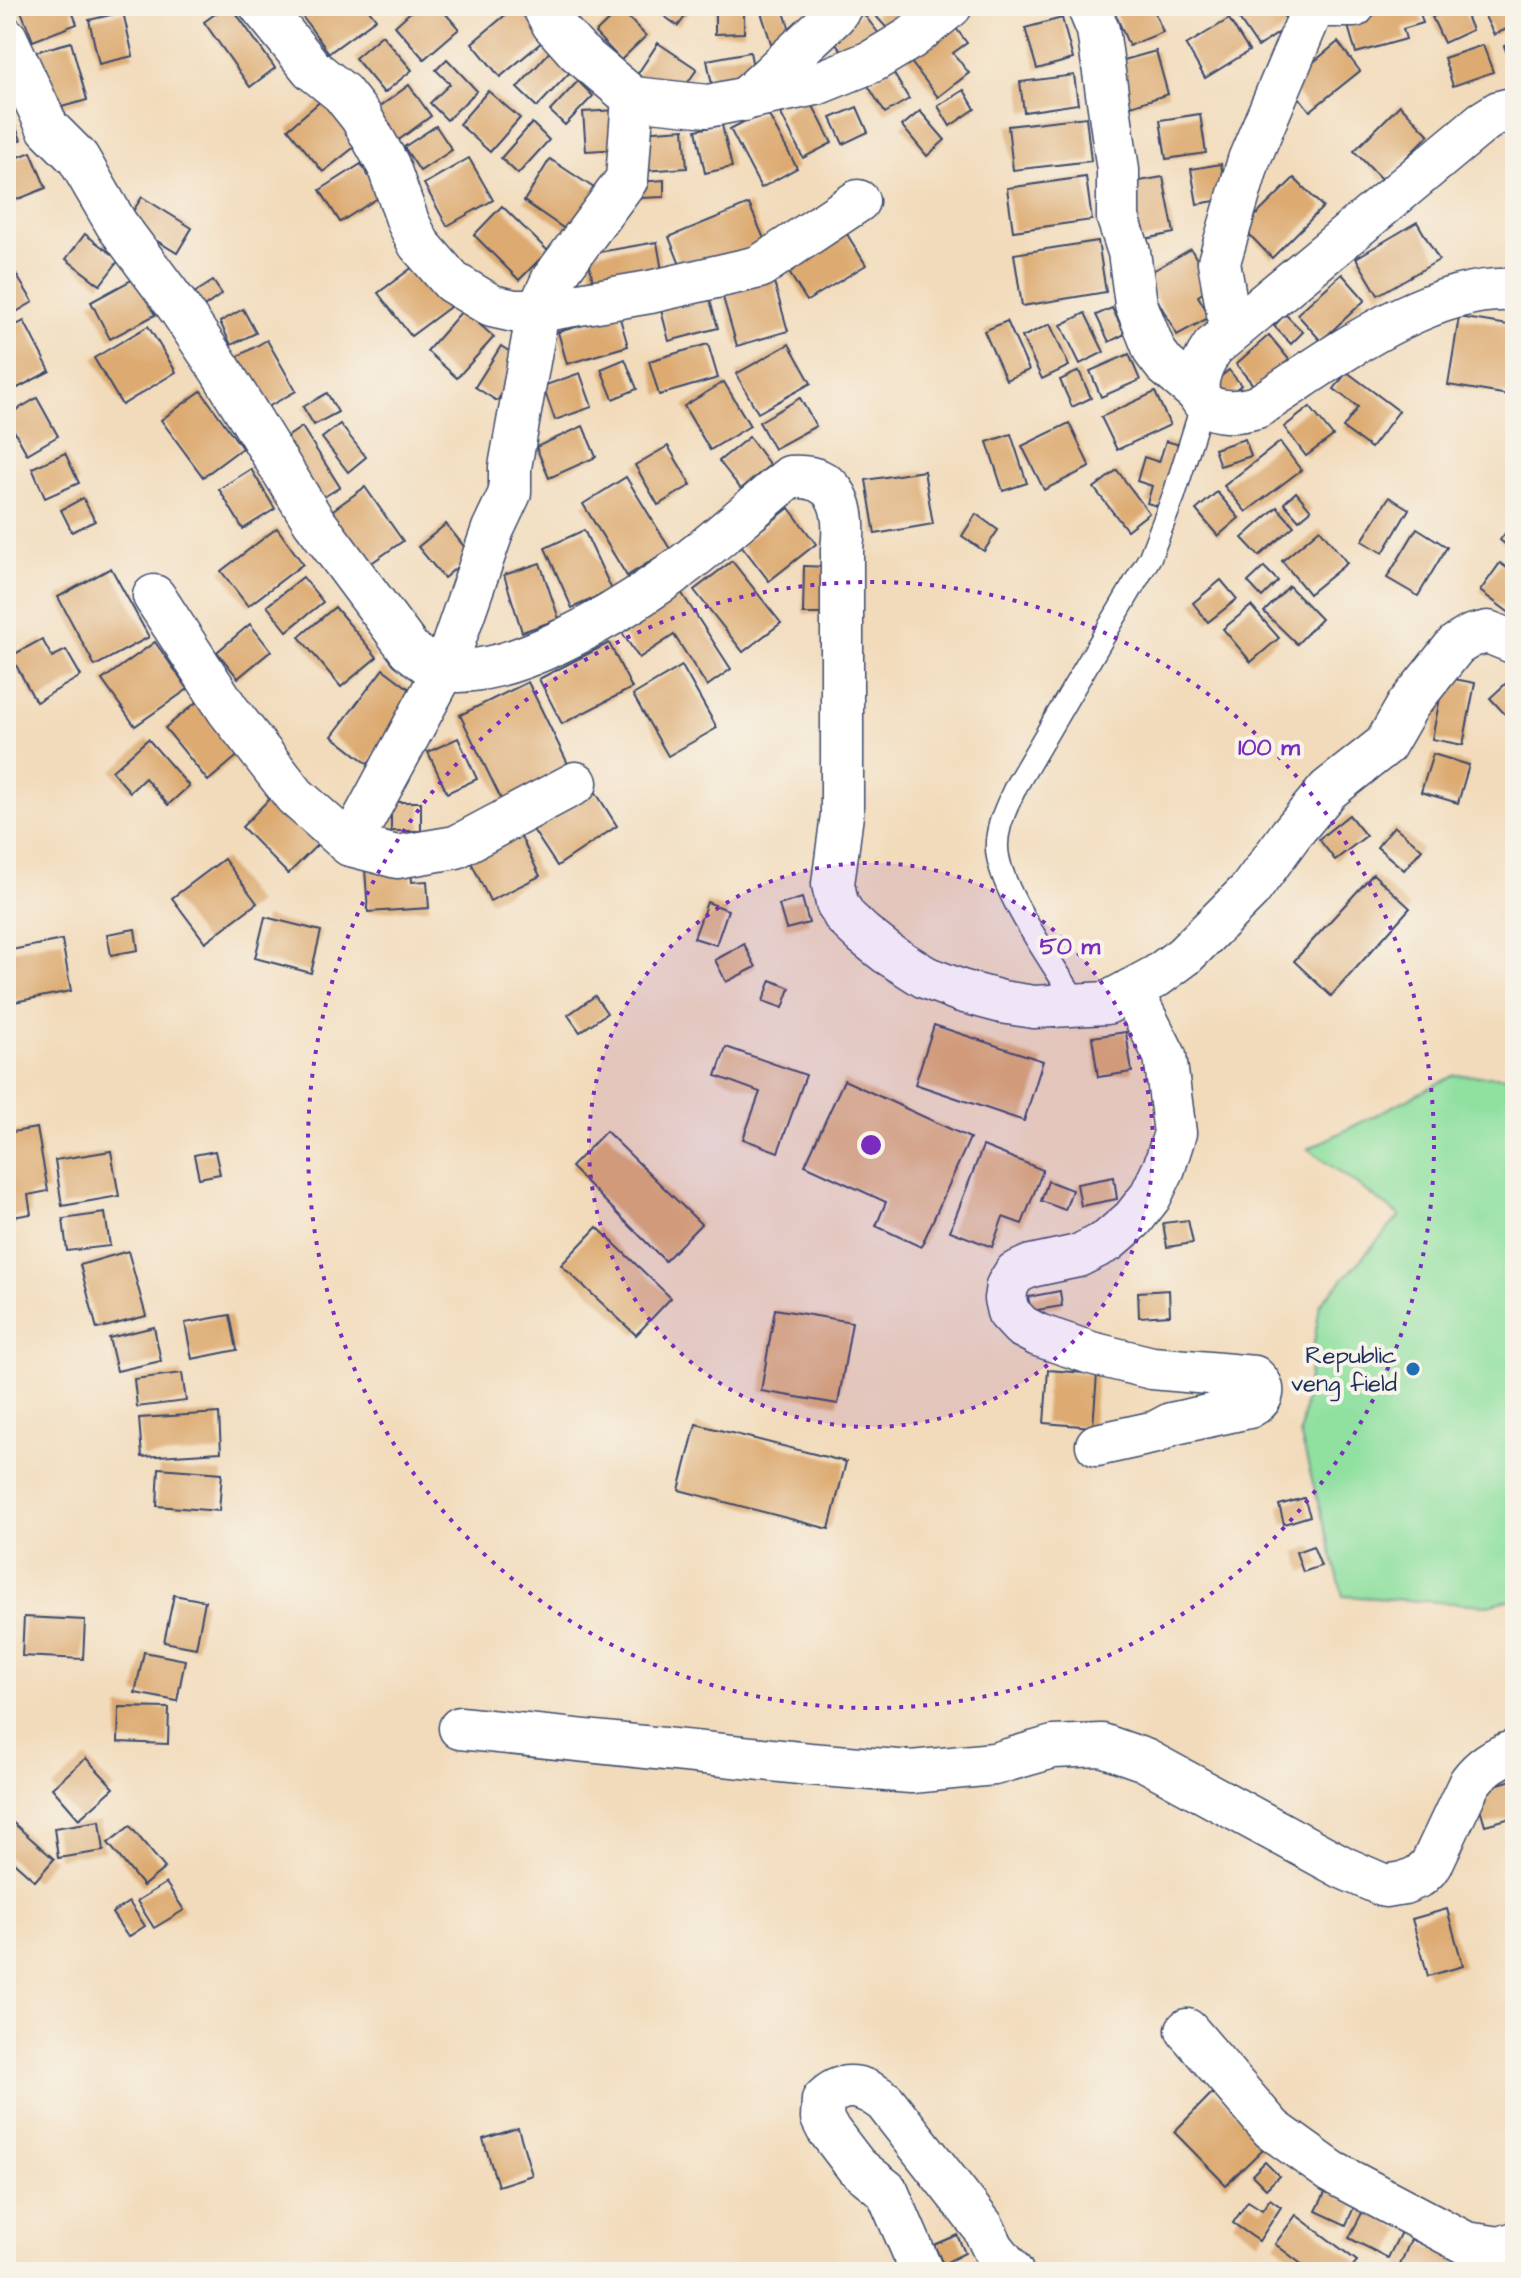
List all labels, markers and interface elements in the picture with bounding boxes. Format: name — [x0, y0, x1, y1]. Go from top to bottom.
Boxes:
text: 100 m — [1238, 731, 1300, 765]
text: 50 m — [1040, 930, 1101, 964]
centre of rings — [857, 1131, 885, 1159]
place label: Republic veng field — [1291, 1339, 1397, 1402]
marker: Republic veng field — [1404, 1360, 1422, 1378]

